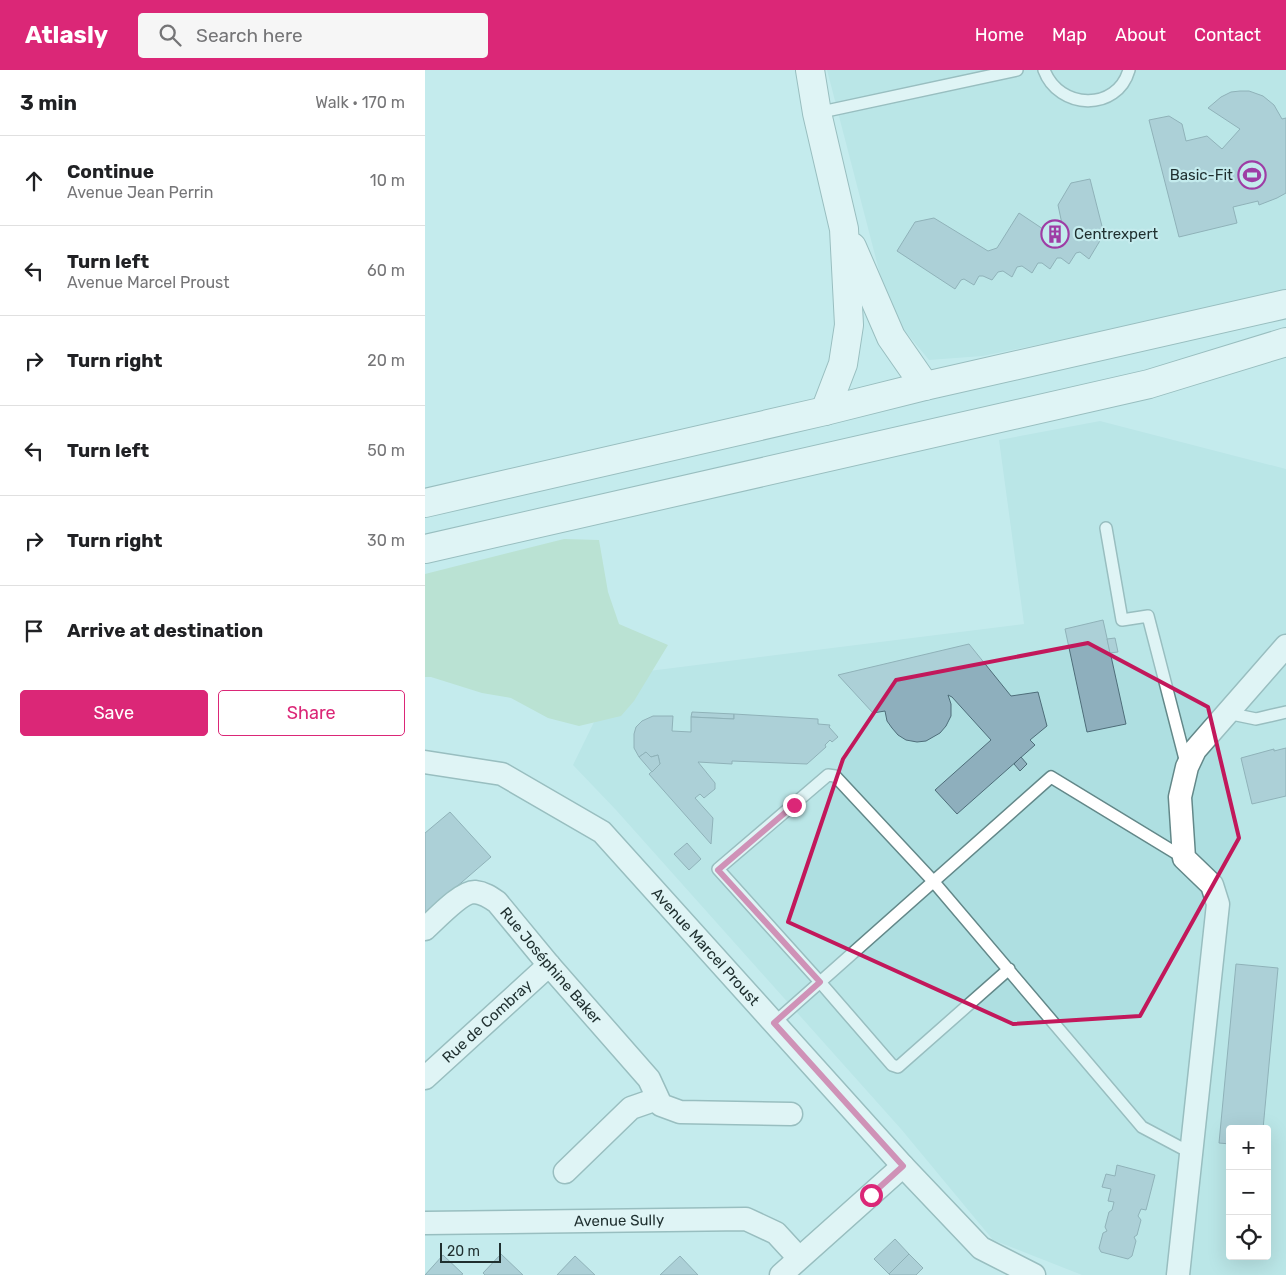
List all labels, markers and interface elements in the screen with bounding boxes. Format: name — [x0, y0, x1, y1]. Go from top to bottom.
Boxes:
search box — [138, 13, 488, 58]
text: Atlasly — [25, 21, 108, 49]
icon: search — [156, 21, 184, 49]
text: Search here — [196, 24, 303, 47]
text: Home — [975, 24, 1024, 46]
text: Map — [1052, 24, 1087, 46]
text: About — [1115, 24, 1166, 46]
text: Contact — [1194, 24, 1261, 46]
text: 3 min — [20, 90, 77, 115]
text: Walk · 170 m — [315, 93, 405, 112]
text: Continue — [67, 160, 154, 183]
sports icon: Basic-Fit — [1237, 160, 1267, 190]
place label: Basic-Fit — [1170, 166, 1233, 184]
icon: ahead — [20, 167, 48, 195]
text: 10 m — [370, 171, 405, 190]
text: Avenue Jean Perrin — [67, 183, 213, 202]
building icon: Centrexpert — [1040, 219, 1070, 249]
place label: Centrexpert — [1074, 225, 1158, 243]
text: Turn left — [67, 250, 149, 273]
icon: left — [20, 257, 48, 285]
text: 60 m — [367, 261, 405, 280]
text: Avenue Marcel Proust — [67, 273, 229, 292]
icon: right — [20, 347, 48, 375]
text: Turn right — [67, 349, 162, 372]
text: 20 m — [367, 351, 405, 370]
icon: left — [20, 437, 48, 465]
text: Turn left — [67, 439, 149, 462]
text: 50 m — [367, 441, 405, 460]
icon: right — [20, 527, 48, 555]
text: Turn right — [67, 529, 162, 552]
text: 30 m — [367, 531, 405, 550]
icon: arrive — [20, 617, 48, 645]
text: Arrive at destination — [67, 619, 263, 642]
button: Save — [20, 690, 208, 736]
button: Share — [218, 690, 405, 736]
route end — [783, 794, 806, 817]
street label: Avenue Marcel Proust — [648, 884, 763, 1009]
street label: Rue Joséphine Baker — [496, 904, 606, 1028]
street label: Rue de Combray — [439, 976, 536, 1067]
map controls — [1226, 1125, 1271, 1260]
button: + — [1226, 1125, 1271, 1170]
button: − — [1226, 1170, 1271, 1215]
route start — [860, 1184, 883, 1207]
street label: Avenue Sully — [574, 1211, 664, 1230]
button: locate — [1226, 1215, 1271, 1260]
scale bar — [440, 1240, 501, 1263]
text: 20 m — [447, 1243, 480, 1260]

